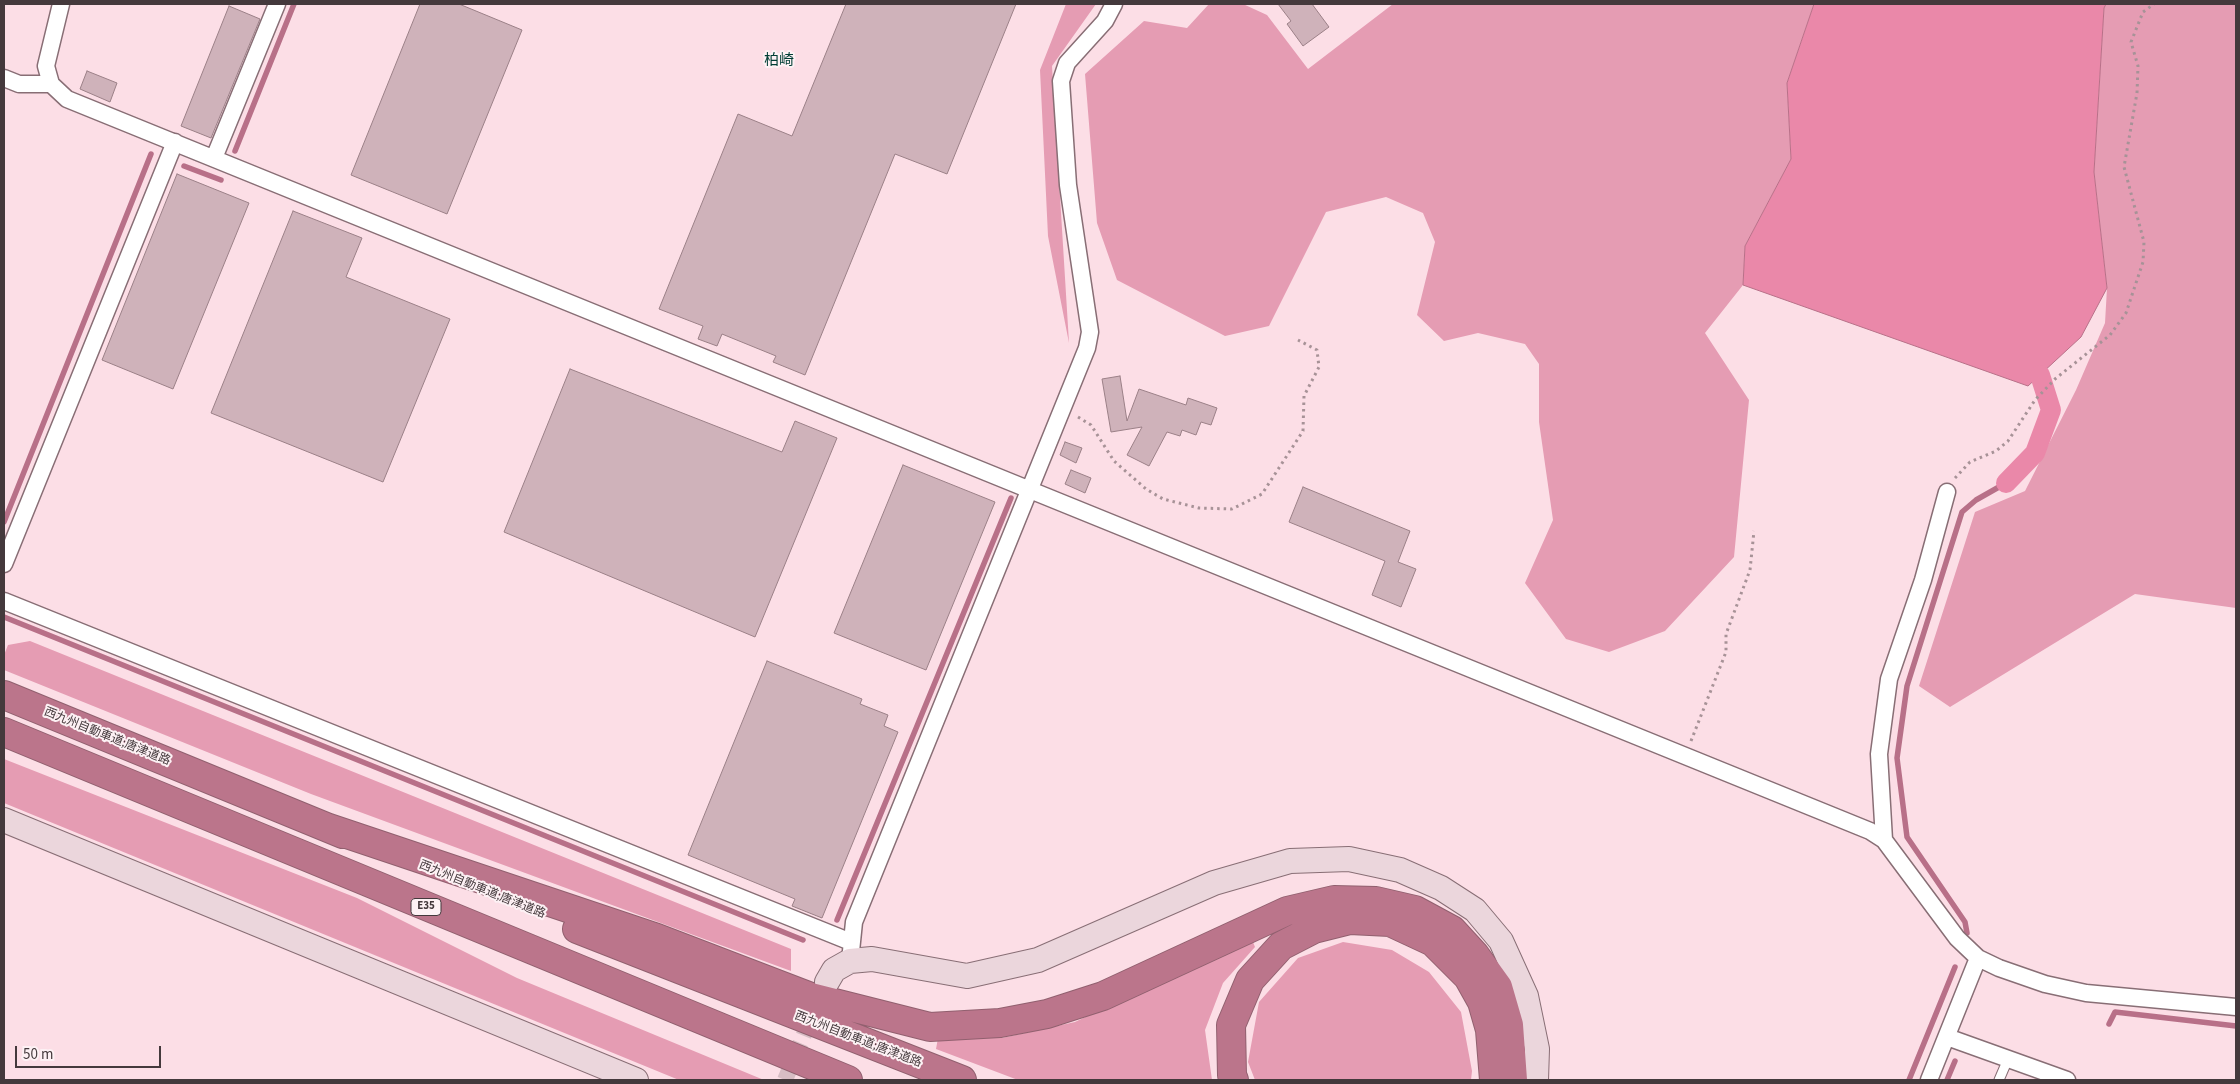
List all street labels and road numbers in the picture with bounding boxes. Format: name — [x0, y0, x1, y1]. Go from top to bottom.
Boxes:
street label: 西九州自動車道;唐津道路 — [42, 705, 172, 769]
street label: 西九州自動車道;唐津道路 — [417, 858, 547, 922]
road number: E35 — [411, 899, 441, 916]
street label: 西九州自動車道;唐津道路 — [792, 1009, 924, 1071]

